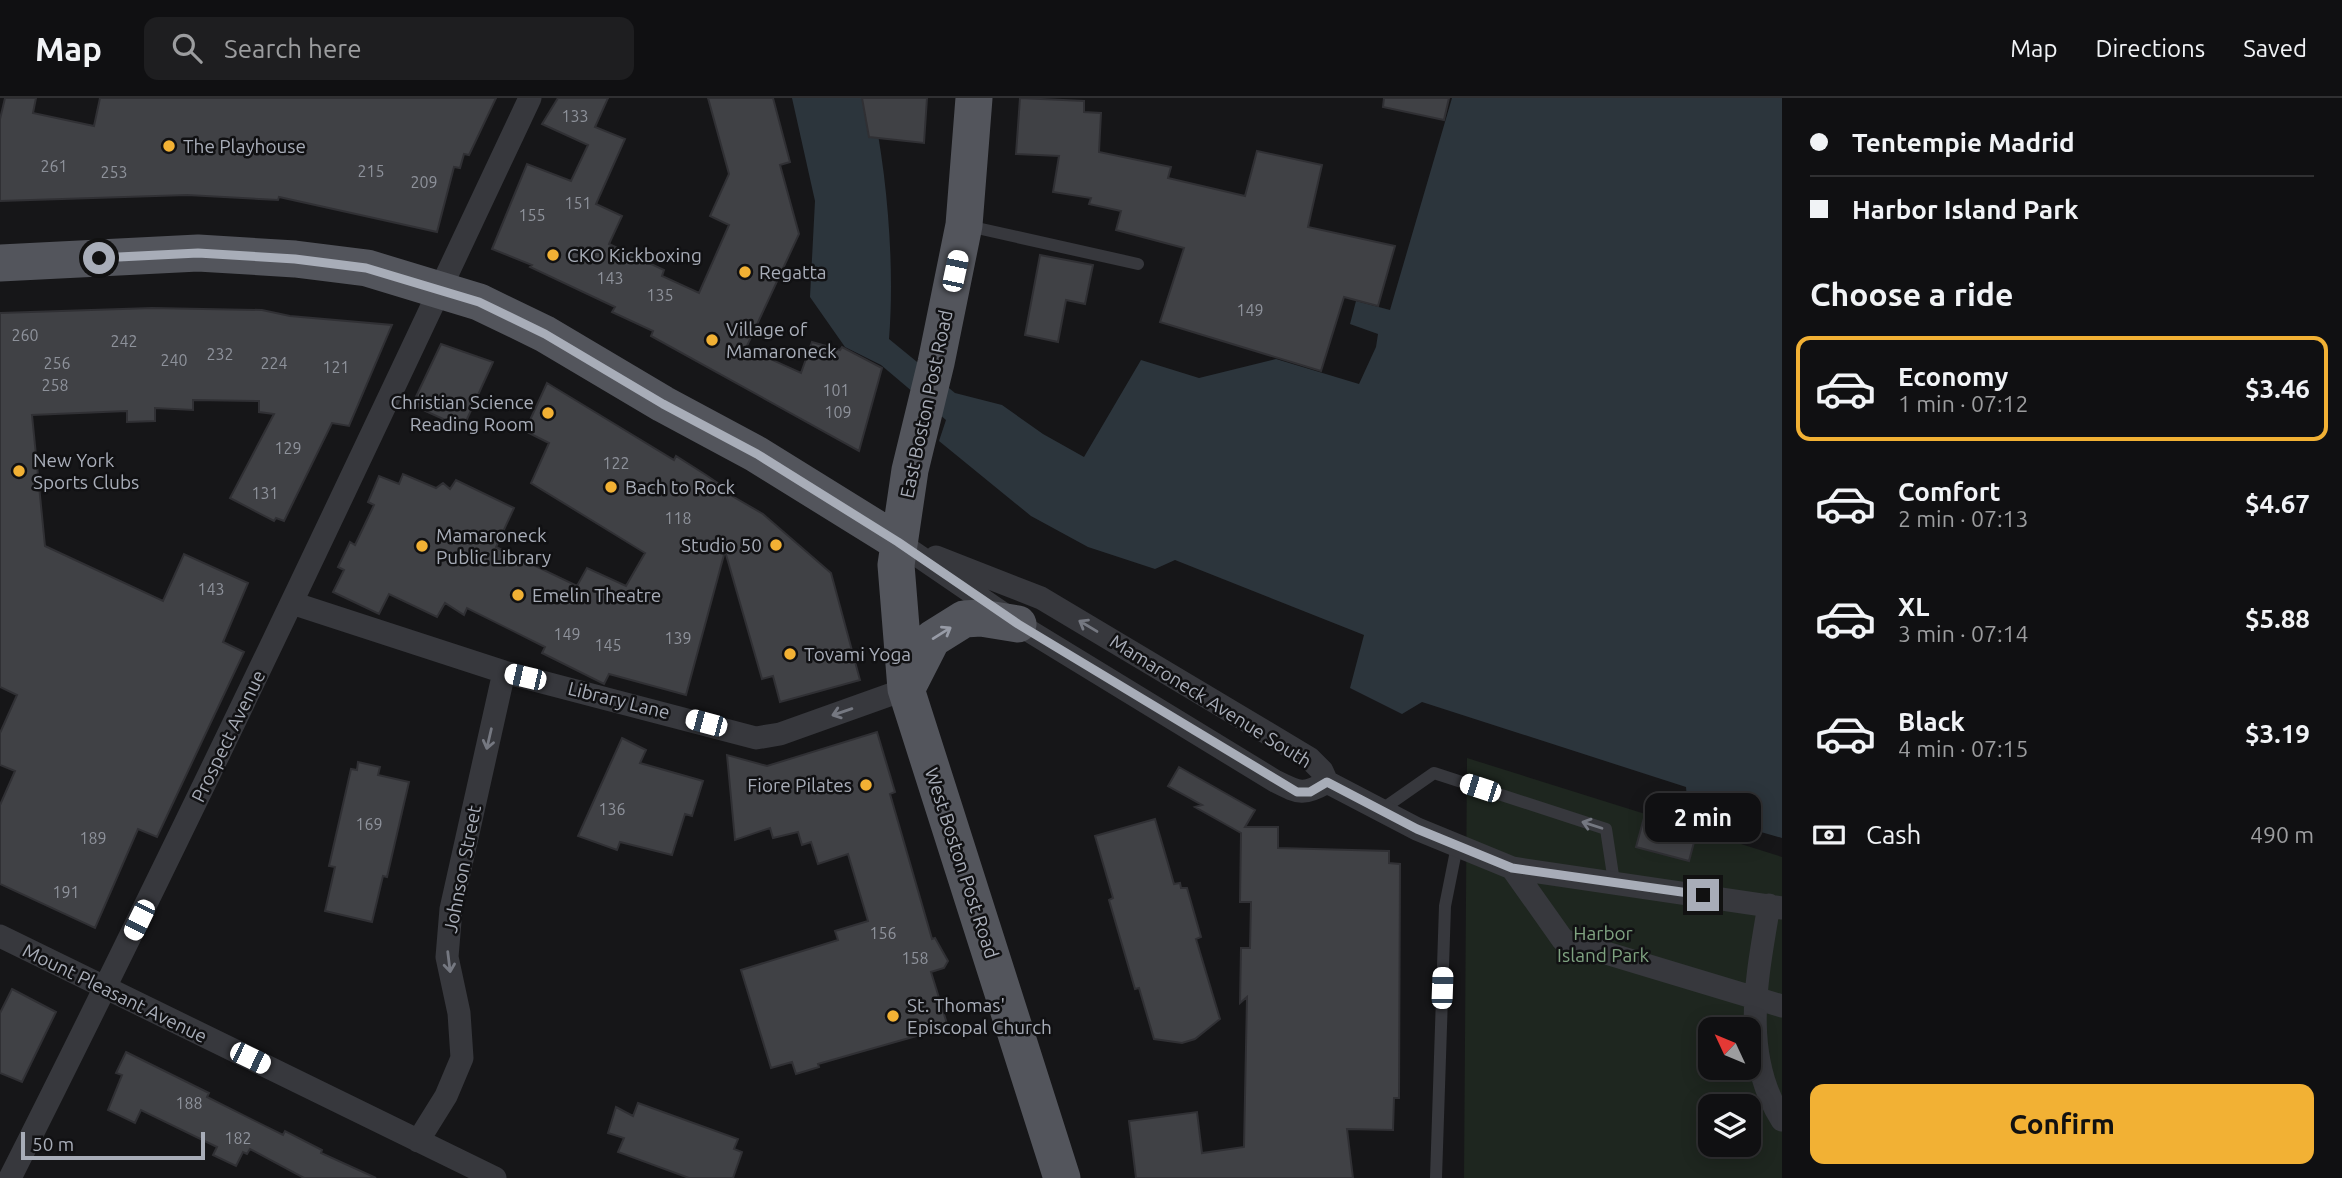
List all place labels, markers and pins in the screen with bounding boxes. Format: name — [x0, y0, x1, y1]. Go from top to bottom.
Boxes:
place label: The Playhouse — [183, 135, 306, 157]
marker: The Playhouse — [161, 138, 177, 154]
place label: CKO Kickboxing — [567, 244, 702, 266]
marker: CKO Kickboxing — [545, 247, 561, 263]
place label: Regatta — [759, 261, 827, 283]
marker: Regatta — [737, 264, 753, 280]
place label: Village of Mamaroneck — [726, 318, 837, 362]
marker: Village of Mamaroneck — [704, 332, 720, 348]
place label: Christian Science Reading Room — [390, 391, 534, 435]
marker: Christian Science Reading Room — [540, 405, 556, 421]
place label: New York Sports Clubs — [33, 449, 139, 493]
marker: New York Sports Clubs — [11, 463, 27, 479]
place label: Bach to Rock — [625, 476, 736, 498]
marker: Bach to Rock — [603, 479, 619, 495]
place label: Mamaroneck Public Library — [436, 524, 551, 568]
place label: Studio 50 — [681, 534, 762, 556]
marker: Studio 50 — [768, 537, 784, 553]
marker: Mamaroneck Public Library — [414, 538, 430, 554]
place label: Emelin Theatre — [532, 584, 661, 606]
marker: Emelin Theatre — [510, 587, 526, 603]
place label: Tovami Yoga — [804, 643, 911, 665]
marker: Tovami Yoga — [782, 646, 798, 662]
place label: Fiore Pilates — [747, 774, 852, 796]
marker: Fiore Pilates — [858, 777, 874, 793]
place label: St. Thomas' Episcopal Church — [907, 994, 1052, 1038]
marker: St. Thomas' Episcopal Church — [885, 1008, 901, 1024]

